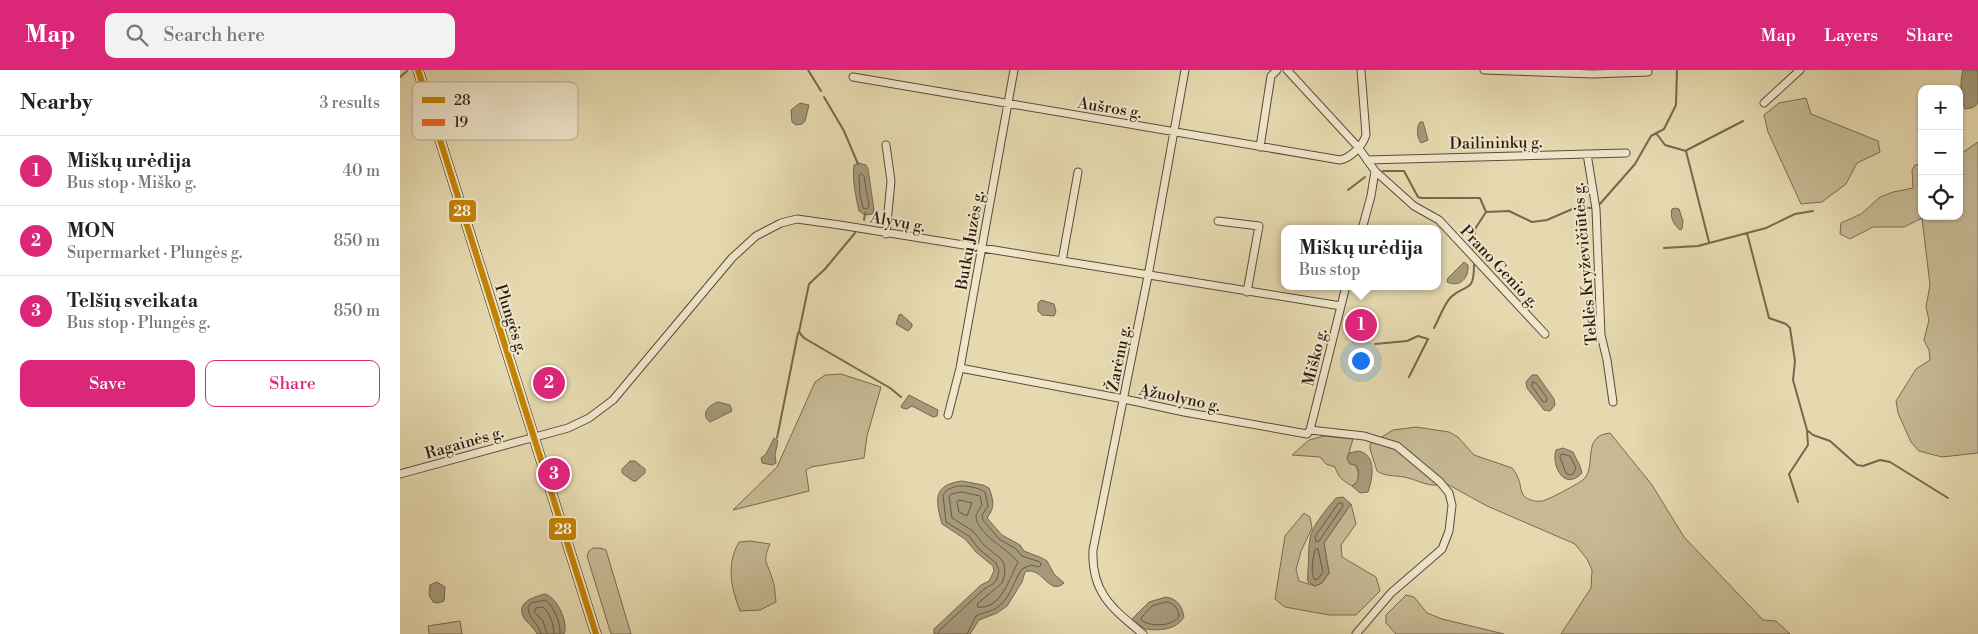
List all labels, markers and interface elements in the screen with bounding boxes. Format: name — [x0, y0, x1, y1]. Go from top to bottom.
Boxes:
search box — [105, 13, 455, 58]
text: Map — [25, 20, 75, 50]
icon: search — [123, 21, 151, 49]
text: Search here — [163, 23, 265, 47]
text: Map — [1761, 24, 1796, 47]
text: Layers — [1824, 24, 1878, 47]
text: Share — [1906, 24, 1953, 47]
legend — [412, 82, 578, 140]
map controls — [1918, 85, 1963, 220]
button: + — [1918, 85, 1963, 130]
text: Nearby — [20, 90, 93, 116]
text: 28 — [454, 92, 471, 110]
text: 3 results — [319, 93, 380, 113]
street label: Aušros g. — [1075, 93, 1143, 123]
text: 19 — [454, 114, 468, 132]
button: − — [1918, 130, 1963, 175]
street label: Dailininkų g. — [1449, 132, 1543, 154]
text: Miškų urėdija — [67, 149, 191, 173]
text: 1 — [32, 161, 40, 181]
text: 40 m — [343, 161, 380, 181]
text: Bus stop · Miško g. — [67, 173, 196, 193]
button: locate — [1918, 175, 1963, 220]
street label: Teklės Kryževičiūtės g. — [1568, 182, 1602, 346]
street label: Butkų Juzės g. — [951, 189, 989, 293]
line badge: 28 — [448, 199, 477, 223]
text: 28 — [453, 203, 471, 221]
street label: Alyvų g. — [868, 207, 927, 237]
text: MON — [67, 219, 115, 243]
street label: Prano Genio g. — [1456, 221, 1543, 312]
popup — [1281, 225, 1441, 290]
text: 2 — [31, 231, 41, 251]
text: 850 m — [333, 231, 380, 251]
text: Miškų urėdija — [1299, 236, 1423, 260]
text: Supermarket · Plungės g. — [67, 243, 242, 263]
text: Bus stop — [1299, 260, 1360, 280]
street label: Plungės g. — [490, 282, 532, 357]
text: Telšių sveikata — [67, 289, 198, 313]
text: 3 — [31, 301, 41, 321]
text: 850 m — [333, 301, 380, 321]
pin: 1 — [1345, 306, 1377, 344]
text: Bus stop · Plungės g. — [67, 313, 210, 333]
street label: Žarėnų g. — [1101, 323, 1135, 393]
street label: Miško g. — [1298, 326, 1332, 388]
your location — [1348, 348, 1374, 374]
button: Save — [20, 360, 195, 407]
button: Share — [205, 360, 380, 407]
pin: 2 — [533, 364, 565, 402]
street label: Ąžuolyno g. — [1136, 379, 1222, 416]
street label: Ragainės g. — [423, 422, 506, 464]
pin: 3 — [538, 455, 570, 493]
line badge: 28 — [548, 517, 577, 541]
text: 28 — [554, 521, 572, 539]

